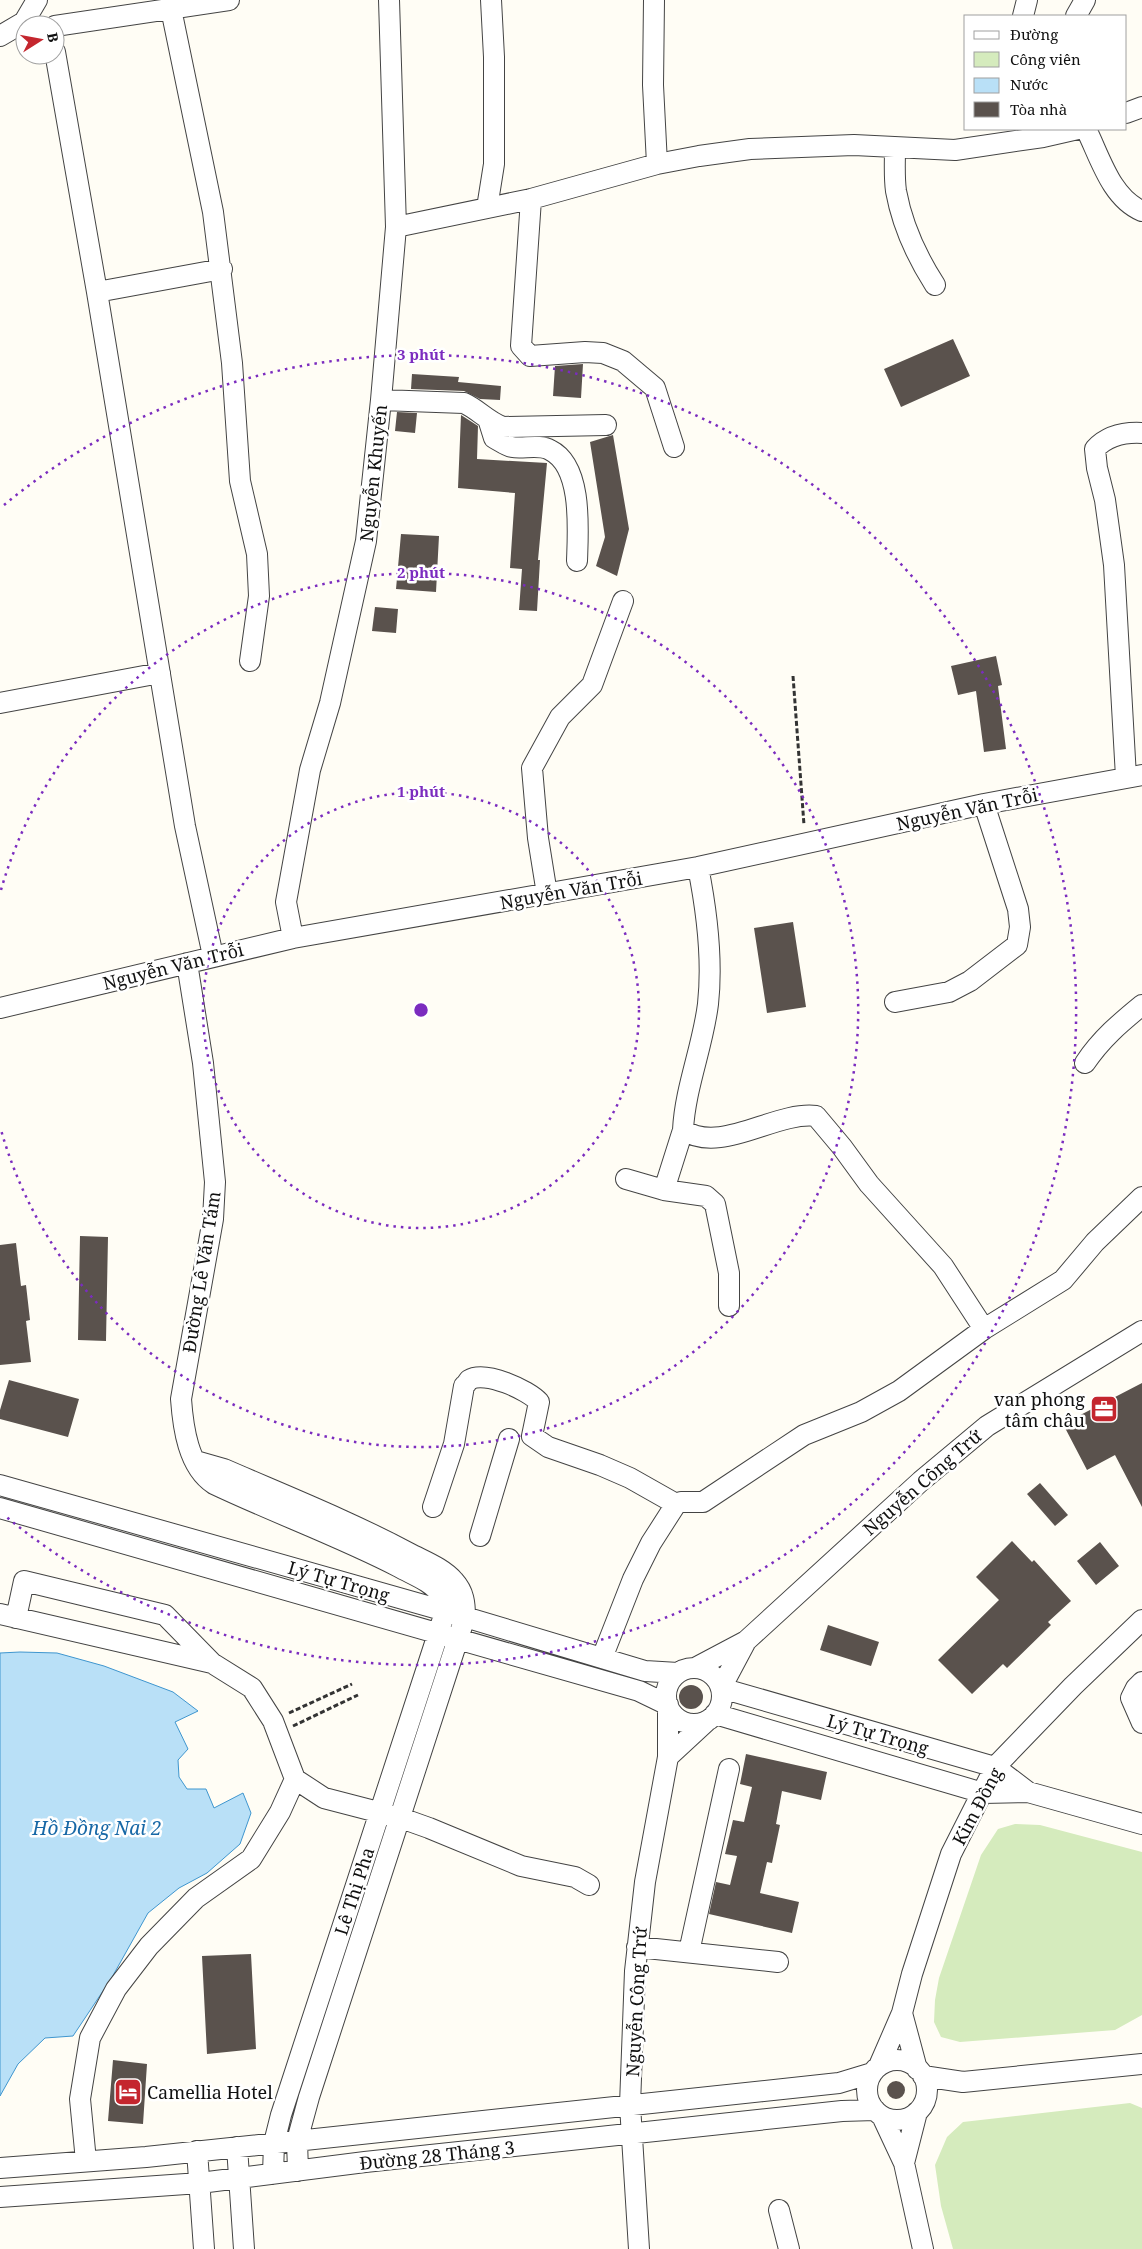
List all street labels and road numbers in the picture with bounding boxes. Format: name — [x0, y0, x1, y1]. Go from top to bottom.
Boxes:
street label: Nguyễn Khuyến — [354, 403, 392, 543]
street label: Nguyễn Văn Trỗi — [894, 782, 1040, 836]
street label: Nguyễn Văn Trỗi — [498, 866, 644, 914]
street label: Nguyễn Văn Trỗi — [100, 937, 246, 995]
street label: Đường Lê Văn Tám — [176, 1190, 226, 1354]
street label: Nguyễn Công Trứ — [858, 1423, 987, 1540]
street label: Lý Tự Trọng — [285, 1555, 393, 1607]
street label: Lý Tự Trọng — [824, 1708, 932, 1760]
street label: Kim Đồng — [946, 1763, 1008, 1849]
street label: Lê Thị Pha — [329, 1844, 379, 1938]
street label: Nguyễn Công Trứ — [620, 1926, 652, 2078]
street label: Đường 28 Tháng 3 — [358, 2135, 516, 2175]

